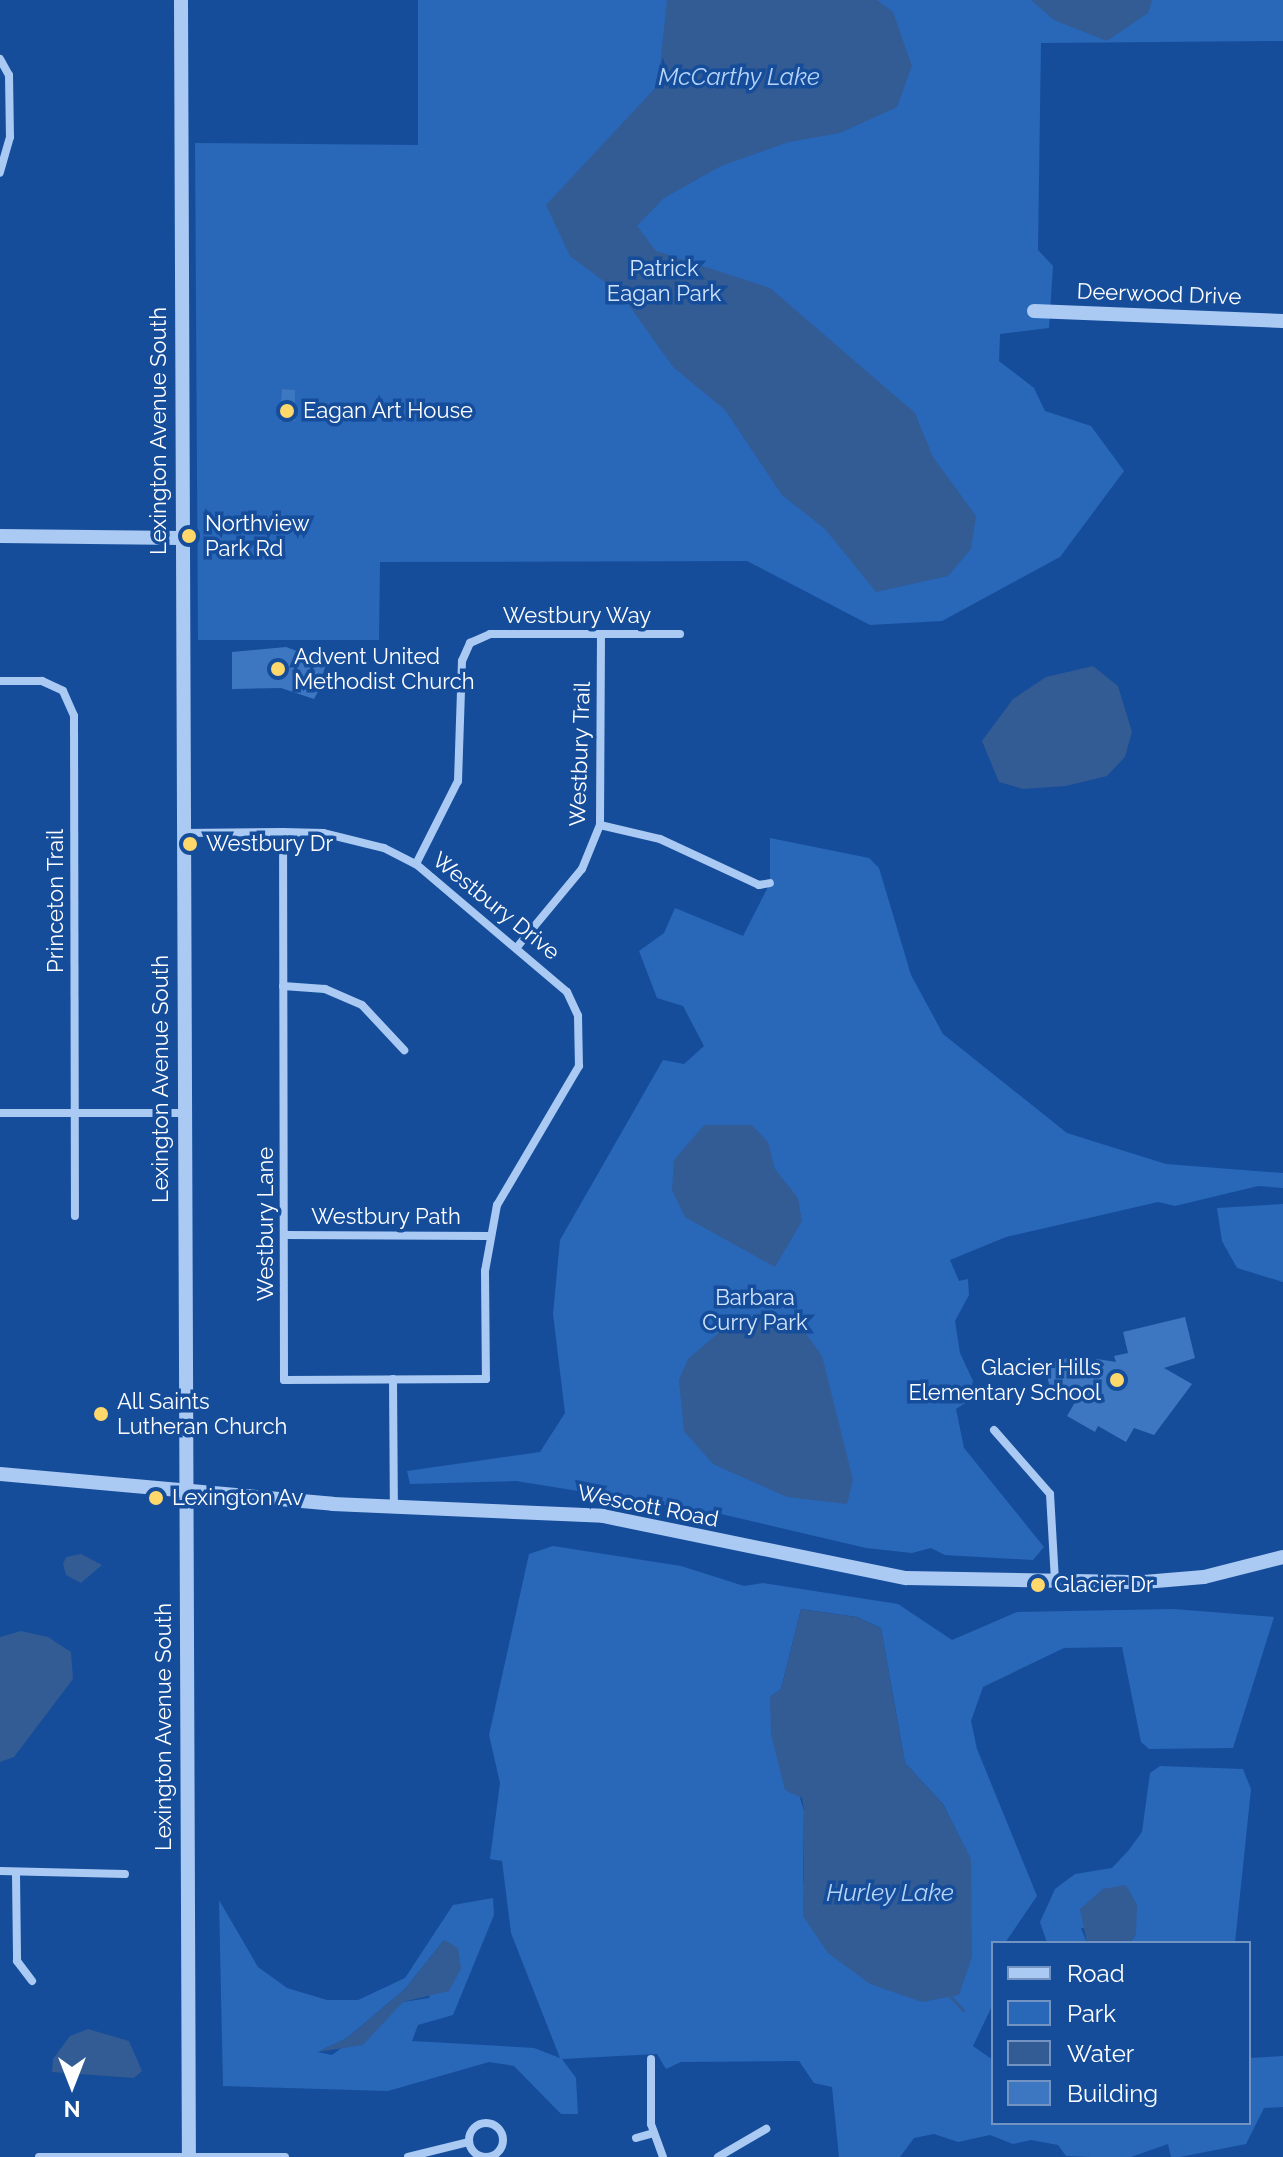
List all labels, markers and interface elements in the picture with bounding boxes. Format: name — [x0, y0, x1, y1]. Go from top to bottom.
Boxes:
water label: McCarthy Lake — [658, 63, 820, 91]
park label: Patrick Eagan Park — [607, 255, 721, 306]
street label: Deerwood Drive — [1076, 278, 1242, 310]
street label: Lexington Avenue South — [146, 307, 172, 555]
place label: Eagan Art House — [303, 398, 474, 424]
marker: Eagan Art House — [278, 402, 296, 420]
place label: Northview Park Rd — [205, 510, 310, 562]
marker: Northview Park Rd — [180, 527, 198, 545]
street label: Westbury Way — [502, 603, 652, 629]
place label: Advent United Methodist Church — [294, 643, 475, 694]
marker: Advent United Methodist Church — [269, 660, 287, 678]
street label: Westbury Trail — [564, 680, 596, 828]
street label: Princeton Trail — [43, 829, 69, 973]
place label: Westbury Dr — [206, 831, 334, 857]
marker: Westbury Dr — [181, 835, 199, 853]
street label: Westbury Drive — [427, 846, 565, 966]
street label: Lexington Avenue South — [148, 955, 174, 1203]
street label: Westbury Lane — [253, 1147, 279, 1301]
street label: Westbury Path — [311, 1204, 461, 1230]
park label: Barbara Curry Park — [702, 1284, 808, 1336]
place label: Glacier Hills Elementary School — [908, 1354, 1101, 1406]
marker: Glacier Hills Elementary School — [1108, 1371, 1126, 1389]
place label: All Saints Lutheran Church — [117, 1388, 287, 1440]
marker: All Saints Lutheran Church — [92, 1405, 110, 1423]
street label: Wescott Road — [575, 1479, 721, 1533]
place label: Lexington Av — [172, 1485, 304, 1511]
marker: Lexington Av — [147, 1489, 165, 1507]
place label: Glacier Dr — [1054, 1572, 1154, 1598]
marker: Glacier Dr — [1029, 1576, 1047, 1594]
street label: Lexington Avenue South — [151, 1603, 177, 1851]
water label: Hurley Lake — [826, 1879, 954, 1907]
legend — [991, 1941, 1251, 2125]
text: Road — [1067, 1959, 1125, 1988]
text: Park — [1067, 1999, 1116, 2028]
text: Water — [1067, 2039, 1134, 2068]
north arrow — [32, 2045, 112, 2125]
text: Building — [1067, 2079, 1158, 2108]
text: N — [64, 2096, 80, 2122]

